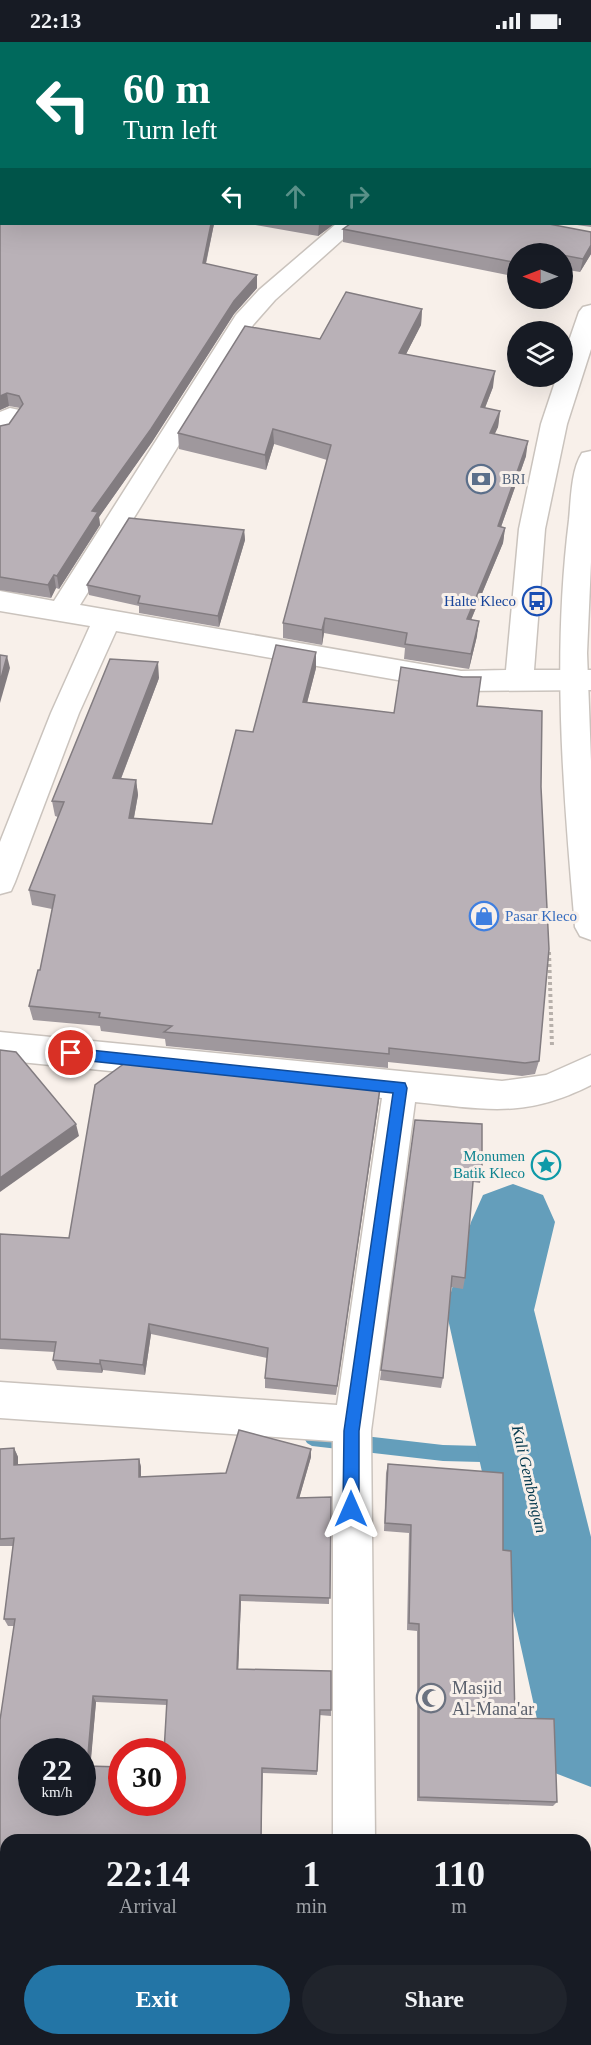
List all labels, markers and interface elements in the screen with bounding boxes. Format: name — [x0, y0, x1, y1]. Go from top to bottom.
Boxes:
text: 22:13 — [30, 8, 81, 33]
icon: left — [24, 66, 102, 144]
text: 60 m — [123, 66, 211, 112]
text: Turn left — [123, 115, 217, 145]
icon: left — [216, 180, 249, 213]
icon: ahead — [279, 180, 312, 213]
icon: right — [342, 180, 375, 213]
north arrow — [507, 243, 573, 309]
map controls — [507, 243, 573, 387]
button: layers — [507, 321, 573, 387]
bank icon: BRI — [465, 463, 497, 495]
place label: BRI — [502, 472, 526, 487]
bus stop icon: Halte Kleco — [521, 585, 553, 617]
place label: Halte Kleco — [444, 593, 516, 609]
shop icon: Pasar Kleco — [468, 900, 500, 932]
place label: Pasar Kleco — [505, 908, 577, 924]
pin — [45, 1027, 96, 1078]
icon: arrive — [54, 1036, 87, 1069]
place label: Monumen Batik Kleco — [453, 1148, 525, 1181]
place icon: Monumen Batik Kleco — [530, 1149, 562, 1181]
water label: Kali Gembongan — [508, 1423, 550, 1535]
position arrow — [319, 1477, 383, 1541]
place label: Masjid Al-Mana'ar — [452, 1678, 534, 1719]
mosque icon: Masjid Al-Mana'ar — [415, 1682, 447, 1714]
speed limit sign: 30 — [108, 1738, 186, 1816]
text: 22 — [42, 1753, 72, 1786]
text: km/h — [42, 1784, 72, 1800]
text: 22:14 — [106, 1854, 190, 1894]
text: 1 — [302, 1854, 320, 1894]
text: 110 — [433, 1854, 485, 1894]
text: Arrival — [119, 1895, 177, 1917]
text: min — [296, 1895, 327, 1917]
text: m — [451, 1895, 467, 1917]
button: Exit — [24, 1965, 290, 2034]
button: Share — [302, 1965, 567, 2034]

